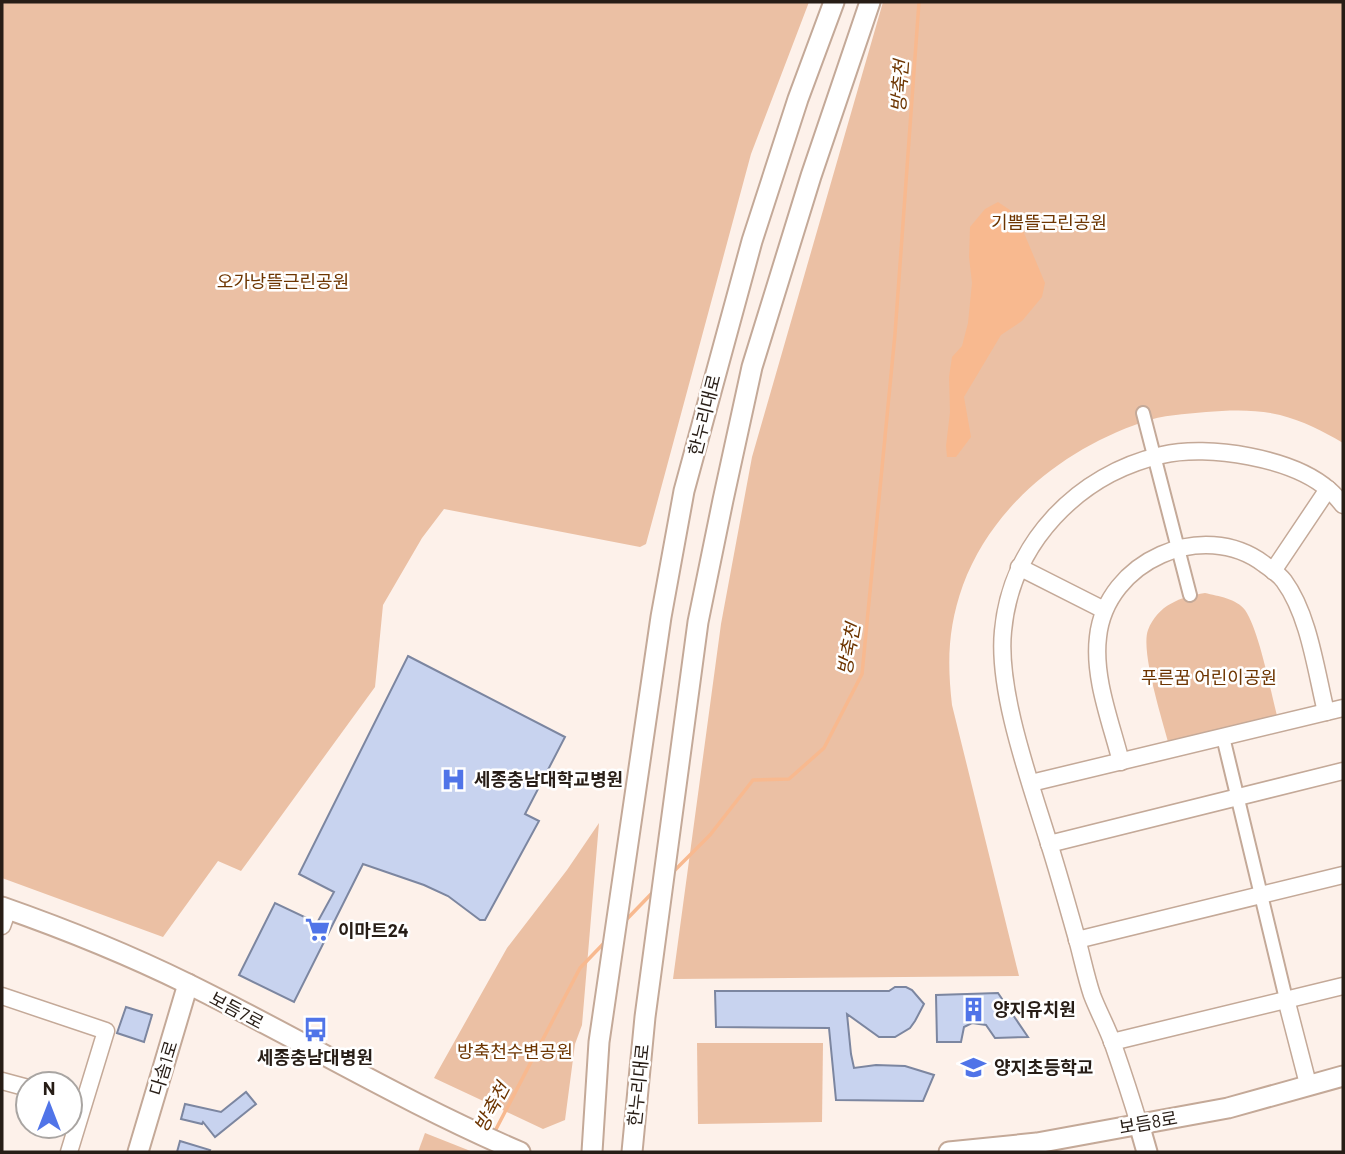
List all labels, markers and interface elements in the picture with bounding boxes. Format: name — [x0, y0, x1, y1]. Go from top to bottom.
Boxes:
water label: 방축천 — [886, 58, 912, 113]
park label: 기쁨뜰근린공원 — [991, 211, 1107, 233]
park label: 오가낭뜰근린공원 — [217, 270, 349, 292]
street label: 한누리대로 — [683, 372, 725, 458]
water label: 방축천 — [832, 620, 864, 677]
park label: 푸른꿈 어린이공원 — [1141, 666, 1277, 688]
hospital icon: 세종충남대학교병원 — [440, 765, 468, 793]
place label: 세종충남대학교병원 — [474, 768, 623, 790]
supermarket icon: 이마트24 — [304, 916, 332, 944]
place label: 이마트24 — [338, 919, 409, 941]
street label: 보듬7로 — [206, 987, 268, 1033]
building icon: 양지유치원 — [959, 995, 987, 1023]
place label: 양지유치원 — [993, 998, 1076, 1020]
bus stop icon: 세종충남대병원 — [301, 1016, 329, 1044]
street label: 다솜1로 — [144, 1038, 182, 1098]
park label: 방축천수변공원 — [457, 1040, 573, 1062]
street label: 한누리대로 — [623, 1043, 653, 1127]
place label: 세종충남대병원 — [257, 1046, 373, 1068]
school or university icon: 양지초등학교 — [960, 1053, 988, 1081]
place label: 양지초등학교 — [994, 1056, 1093, 1078]
north arrow — [14, 1070, 84, 1140]
text: N — [43, 1076, 55, 1099]
water label: 방축천 — [469, 1077, 514, 1136]
street label: 보듬8로 — [1117, 1106, 1179, 1138]

